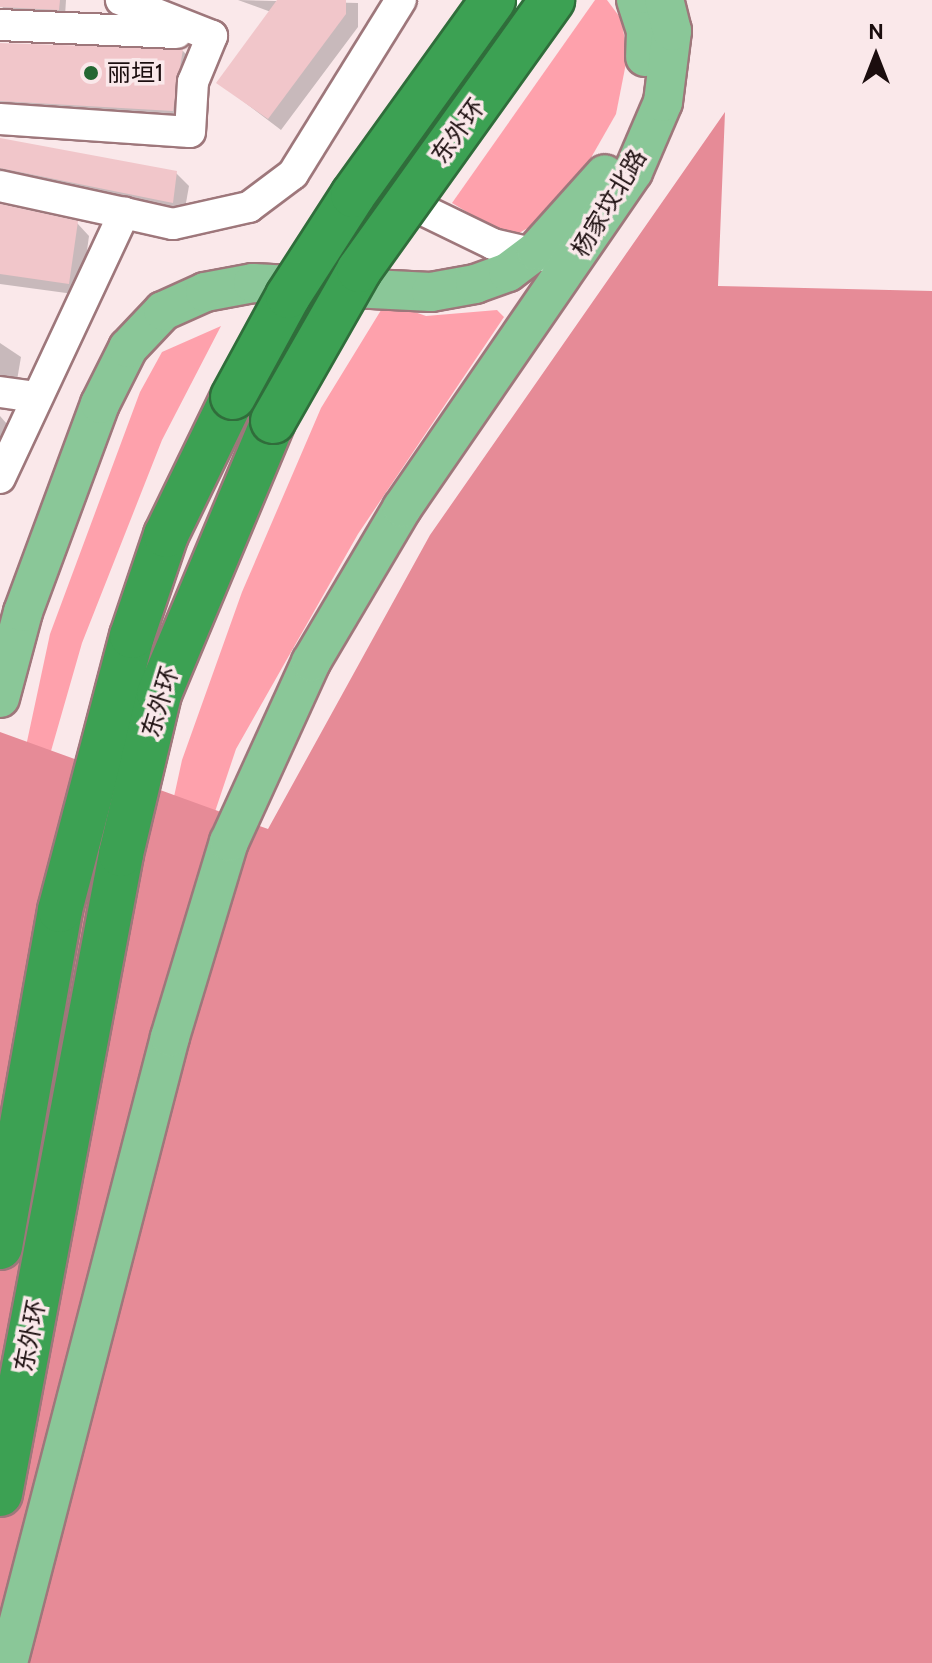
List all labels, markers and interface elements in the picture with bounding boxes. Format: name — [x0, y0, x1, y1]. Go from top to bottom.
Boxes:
north arrow — [836, 16, 916, 96]
text: N — [868, 18, 884, 45]
place label: 丽垣1 — [107, 59, 163, 87]
marker: 丽垣1 — [82, 64, 100, 82]
street label: 东外环 — [425, 93, 491, 169]
street label: 杨家坟北路 — [566, 144, 652, 262]
street label: 东外环 — [136, 663, 184, 741]
street label: 东外环 — [9, 1298, 51, 1374]

